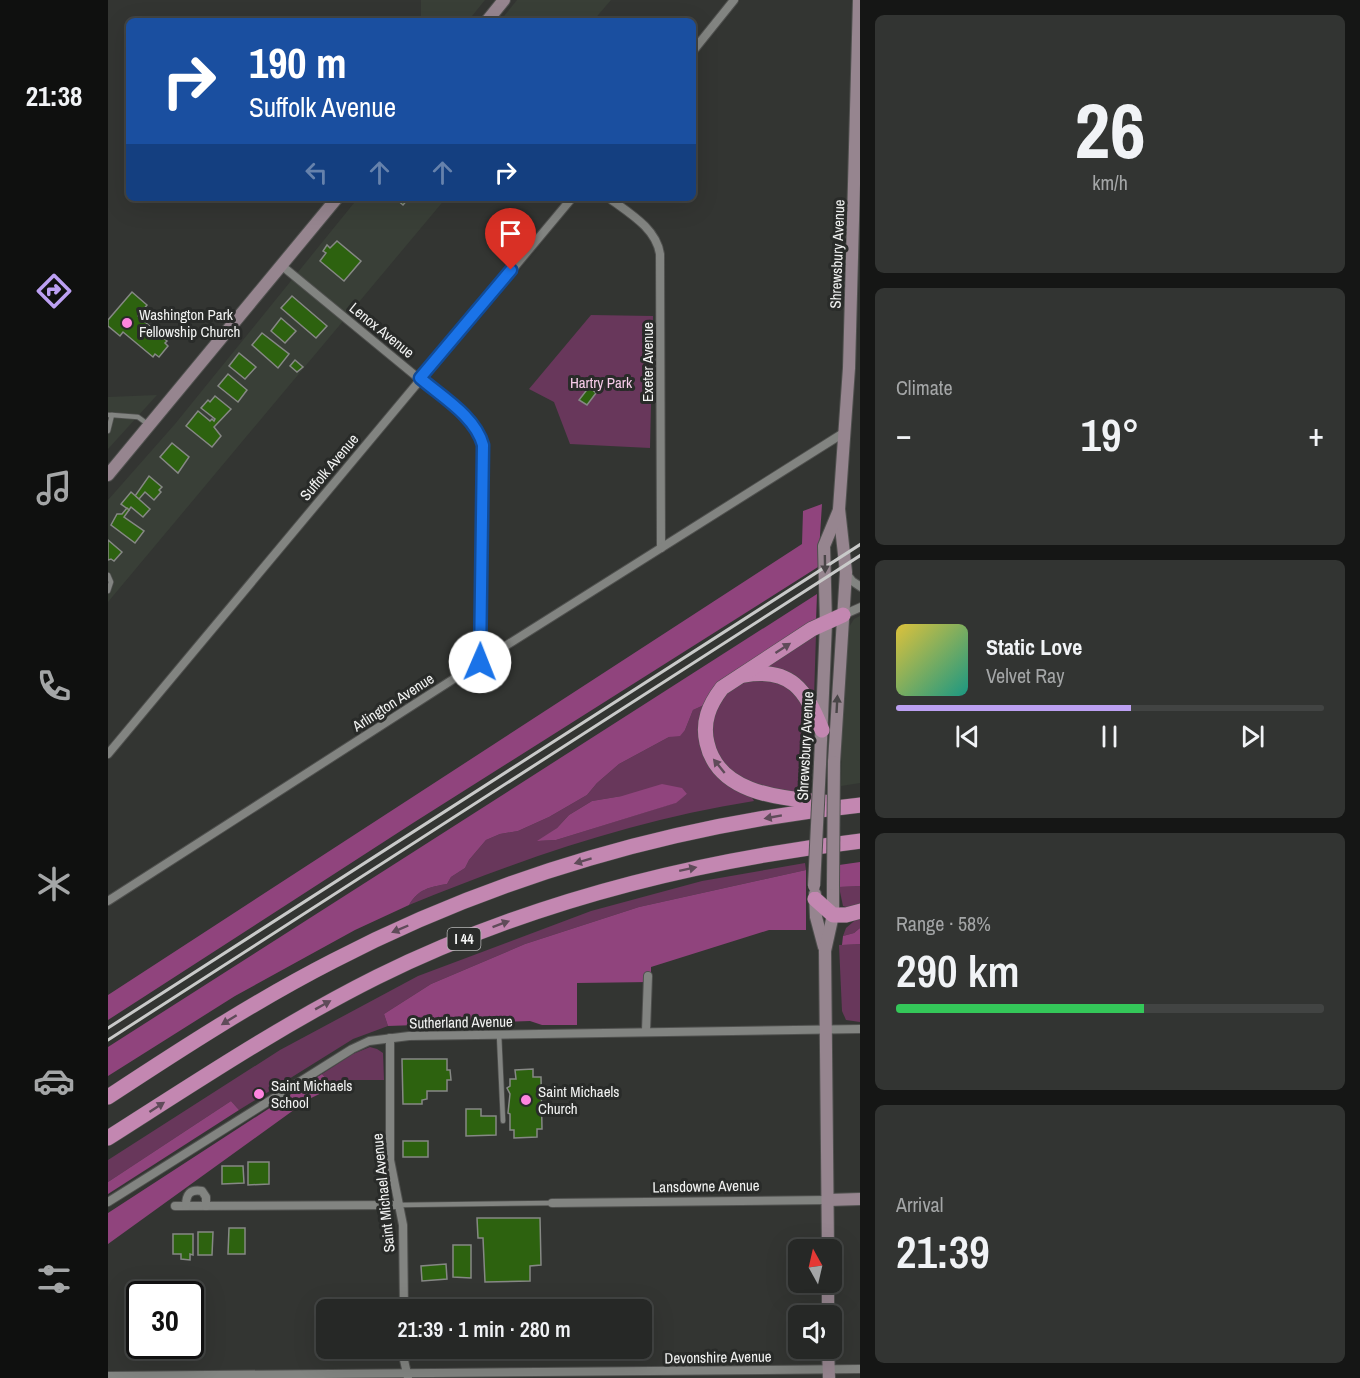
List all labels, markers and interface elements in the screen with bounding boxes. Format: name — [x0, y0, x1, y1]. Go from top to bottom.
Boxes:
text: 190 m — [249, 35, 347, 91]
icon: right — [150, 42, 228, 120]
text: 26 — [1074, 77, 1146, 182]
text: 21:38 — [26, 78, 82, 114]
text: Suffolk Avenue — [249, 89, 396, 125]
icon: left — [300, 156, 333, 189]
icon: ahead — [363, 156, 396, 189]
icon: ahead — [426, 156, 459, 189]
icon: right — [489, 156, 522, 189]
text: km/h — [1092, 169, 1128, 196]
street label: Shrewsbury Avenue — [825, 199, 849, 309]
pin — [485, 208, 536, 270]
icon: arrive — [494, 217, 527, 250]
icon: directions — [33, 270, 75, 312]
street label: Lenox Avenue — [345, 297, 419, 363]
place label: Washington Park Fellowship Church — [139, 304, 240, 342]
marker: Washington Park Fellowship Church — [120, 316, 134, 330]
street label: Exeter Avenue — [637, 322, 658, 402]
park label: Hartry Park — [570, 372, 633, 393]
text: Climate — [896, 374, 953, 401]
text: 19° — [1080, 404, 1140, 465]
text: − — [896, 412, 912, 456]
text: + — [1308, 412, 1324, 456]
street label: Suffolk Avenue — [295, 429, 363, 505]
icon: music — [33, 467, 75, 509]
one-way arrow — [820, 555, 830, 574]
position arrow — [448, 630, 512, 694]
text: Static Love — [986, 632, 1082, 662]
one-way arrow — [775, 643, 791, 654]
text: Velvet Ray — [986, 662, 1064, 689]
icon: phone — [33, 665, 75, 707]
street label: Arlington Avenue — [347, 668, 438, 737]
street label: Shrewsbury Avenue — [792, 691, 818, 801]
one-way arrow — [832, 694, 842, 713]
icon: previous — [951, 720, 984, 753]
icon: pause — [1093, 720, 1126, 753]
icon: next — [1236, 720, 1269, 753]
one-way arrow — [713, 758, 726, 774]
one-way arrow — [763, 813, 782, 822]
one-way arrow — [574, 857, 592, 866]
icon: climate — [33, 863, 75, 905]
one-way arrow — [678, 864, 697, 873]
text: Range · 58% — [896, 910, 991, 937]
one-way arrow — [492, 919, 510, 929]
one-way arrow — [392, 924, 409, 933]
road number: I 44 — [448, 928, 480, 950]
text: 290 km — [896, 940, 1020, 1001]
one-way arrow — [315, 1000, 332, 1010]
street label: Sutherland Avenue — [409, 1011, 513, 1033]
one-way arrow — [220, 1015, 237, 1026]
icon: car — [33, 1060, 75, 1102]
place label: Saint Michaels School — [271, 1075, 352, 1113]
place label: Saint Michaels Church — [538, 1081, 619, 1119]
marker: Saint Michaels School — [252, 1087, 266, 1101]
marker: Saint Michaels Church — [519, 1093, 533, 1107]
one-way arrow — [149, 1101, 165, 1112]
street label: Saint Michael Avenue — [366, 1132, 400, 1254]
street label: Lansdowne Avenue — [652, 1175, 760, 1197]
text: Arrival — [896, 1191, 943, 1218]
text: 21:39 — [896, 1221, 990, 1282]
north arrow — [788, 1239, 842, 1293]
map controls — [788, 1239, 842, 1359]
icon: filters — [33, 1258, 75, 1300]
speed limit sign: 30 — [126, 1281, 204, 1359]
button: sound — [788, 1305, 842, 1359]
text: 21:39 · 1 min · 280 m — [397, 1314, 571, 1344]
street label: Devonshire Avenue — [664, 1346, 772, 1368]

